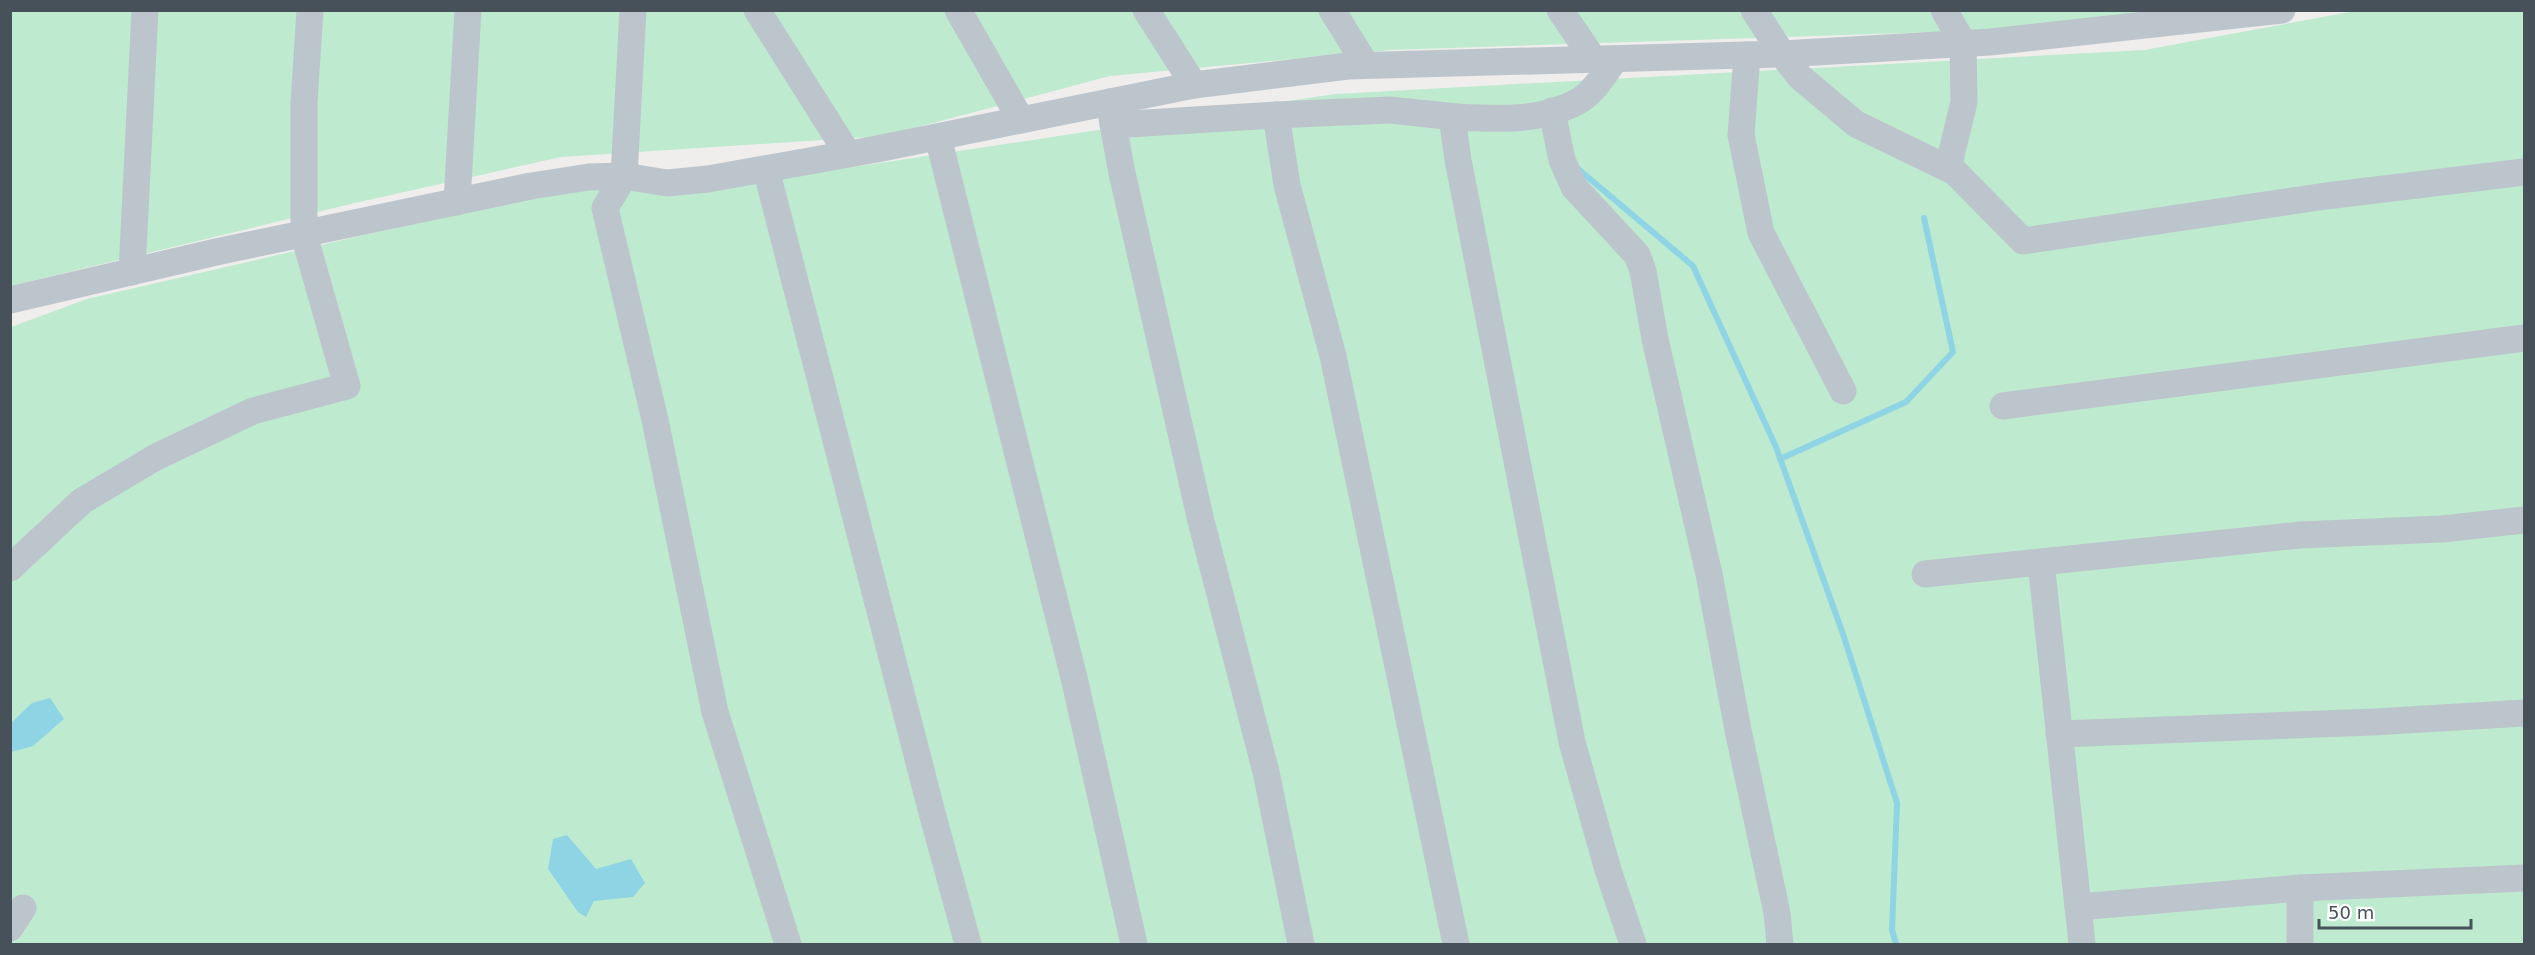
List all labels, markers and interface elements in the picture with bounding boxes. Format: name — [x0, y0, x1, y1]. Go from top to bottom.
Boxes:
scale bar — [2319, 892, 2470, 930]
text: 50 m — [2328, 902, 2374, 923]

